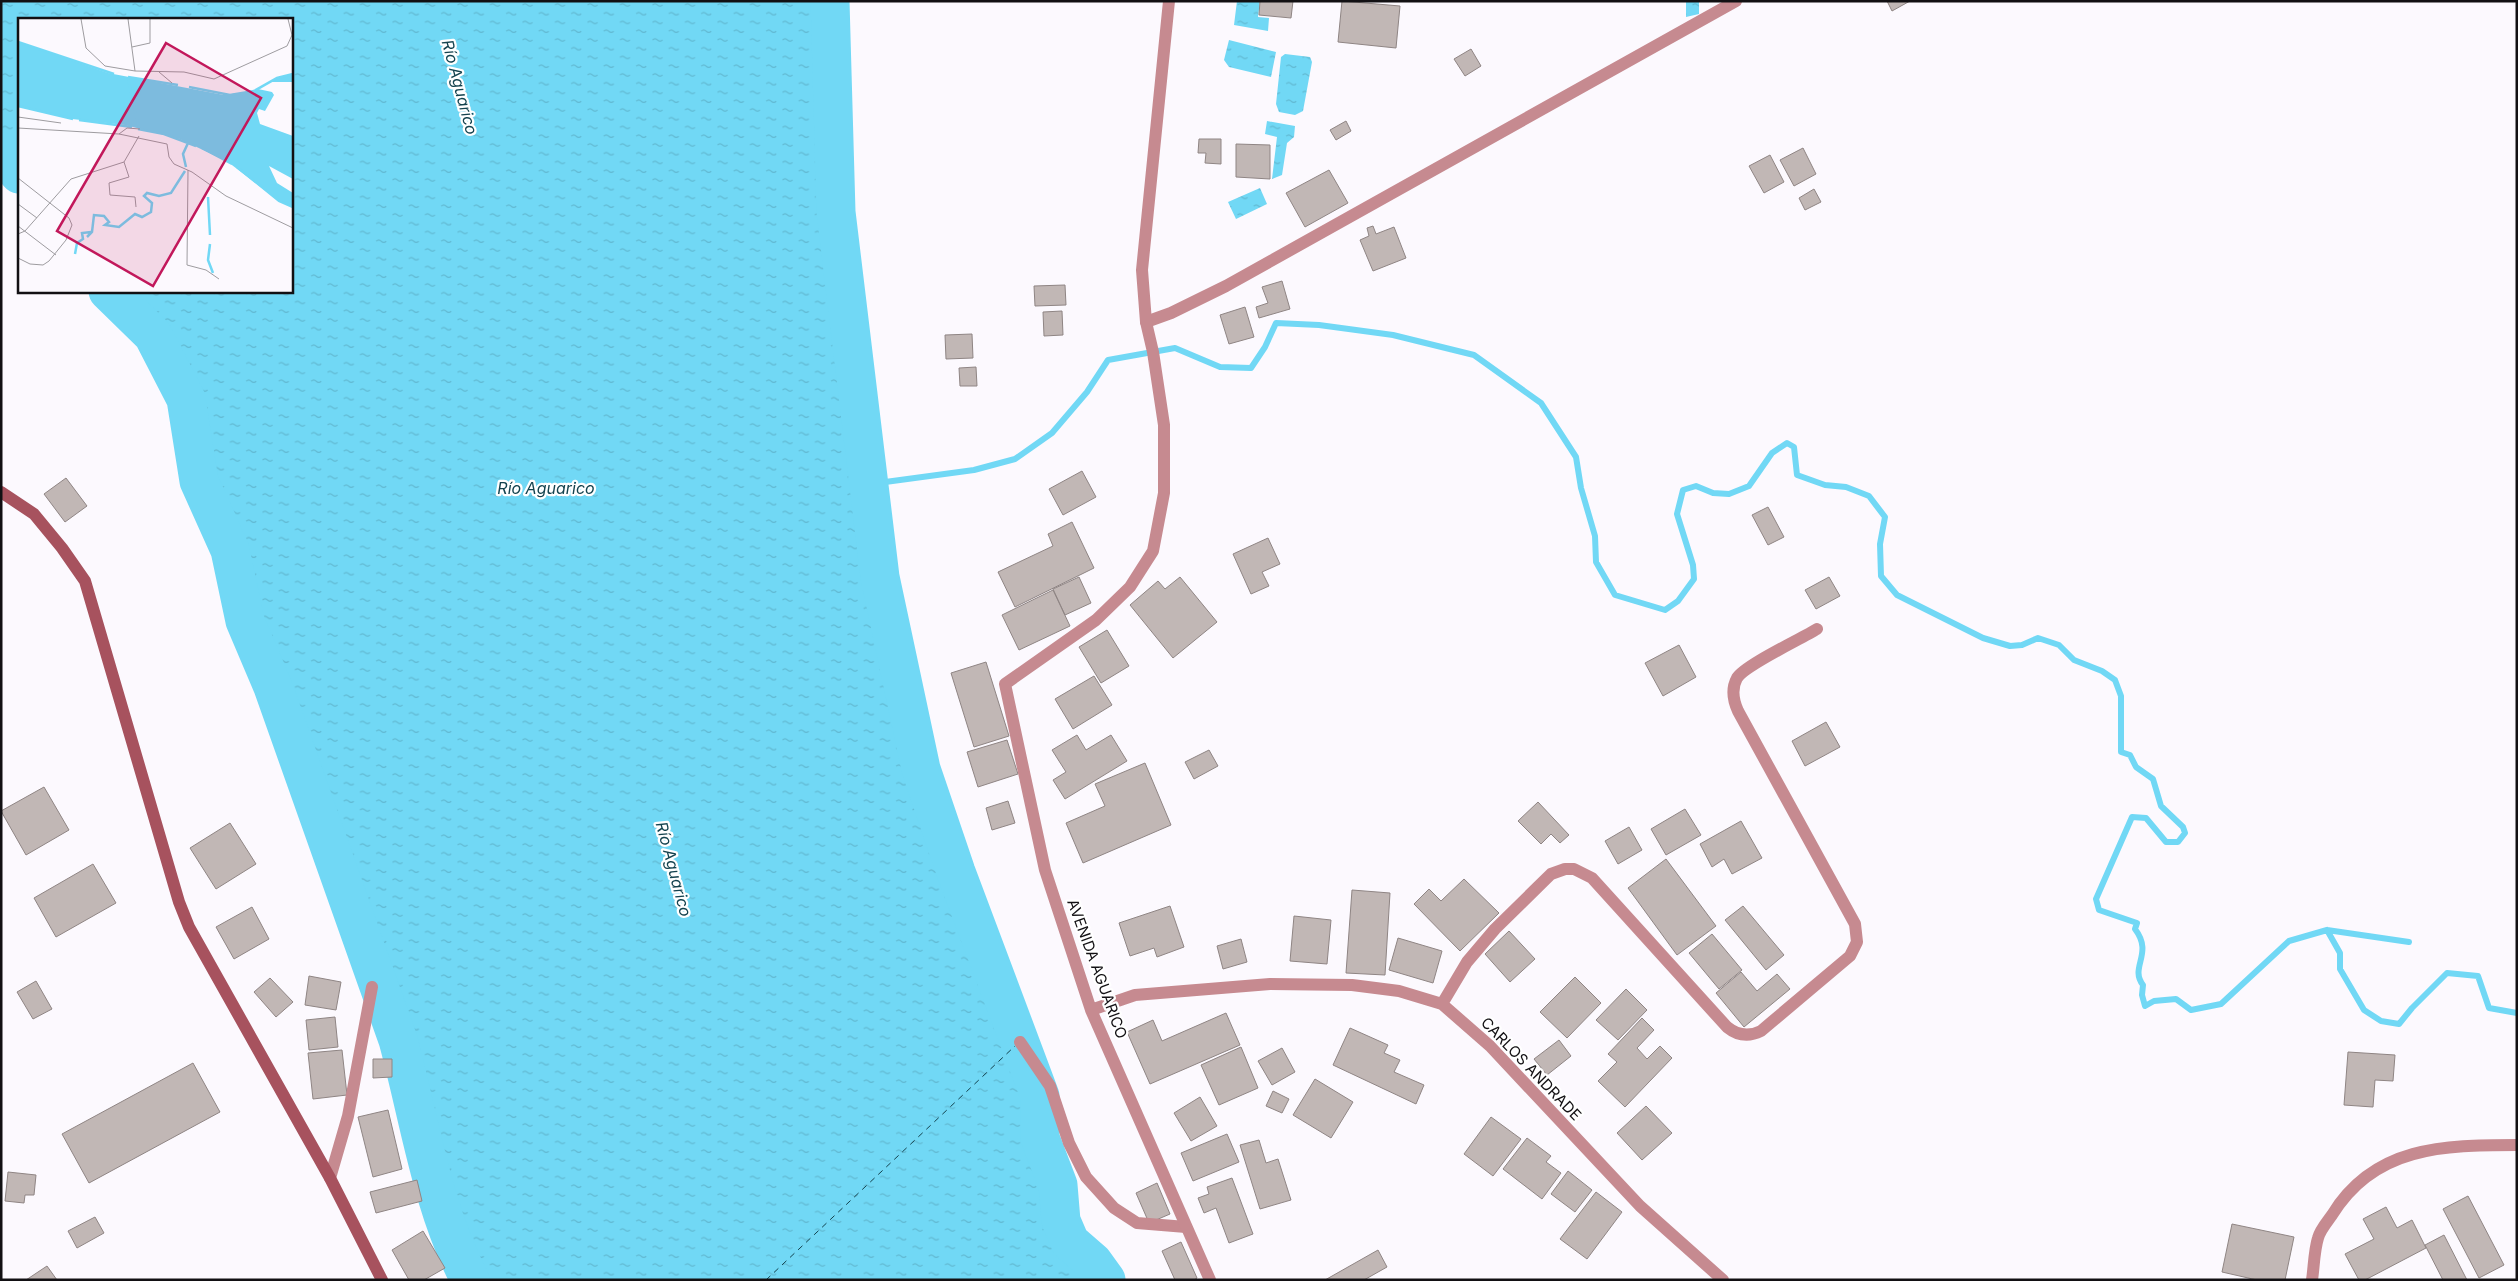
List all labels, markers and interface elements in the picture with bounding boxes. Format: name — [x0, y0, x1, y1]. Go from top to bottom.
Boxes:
inset map — [18, 18, 292, 292]
water label: Río Aguarico — [438, 37, 482, 137]
water label: Río Aguarico — [497, 478, 595, 498]
water label: Río Aguarico — [652, 819, 696, 919]
street label: AVENIDA AGUARICO — [1063, 896, 1132, 1041]
street label: CARLOS ANDRADE — [1477, 1013, 1586, 1124]

